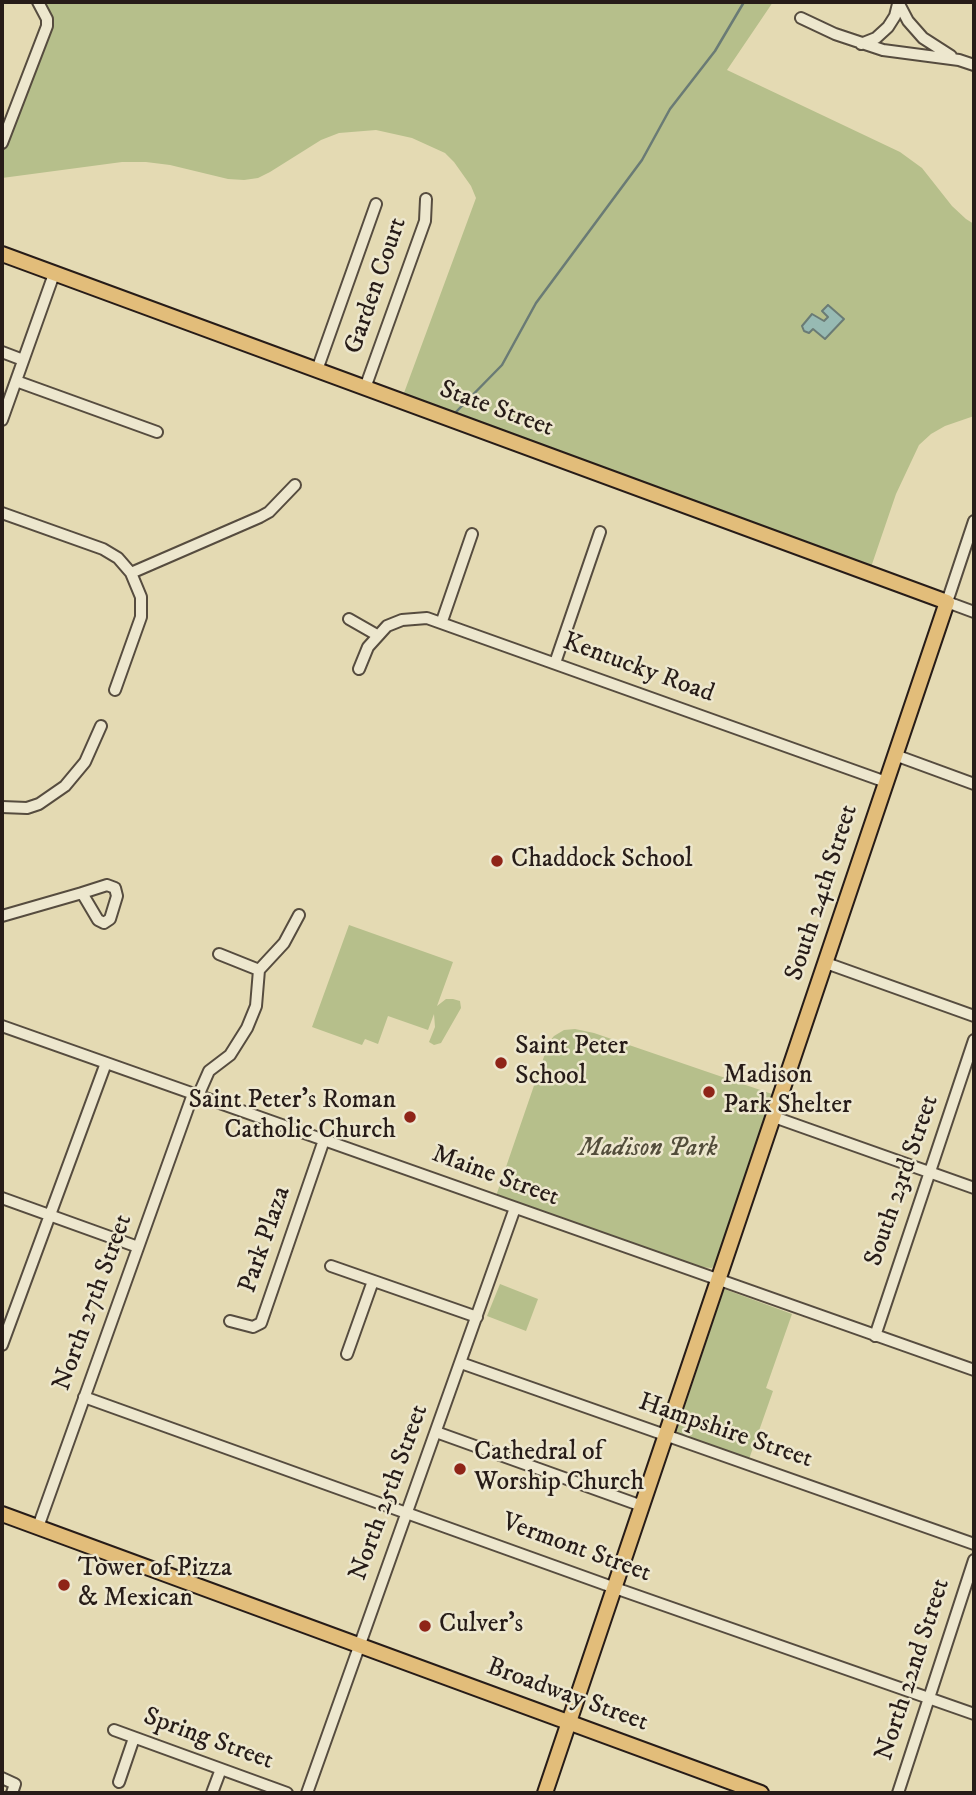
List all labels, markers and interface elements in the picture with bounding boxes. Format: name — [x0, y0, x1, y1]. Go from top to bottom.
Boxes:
street label: Garden Court — [339, 214, 415, 358]
street label: State Street — [435, 375, 557, 445]
street label: Kentucky Road — [558, 627, 718, 711]
street label: South 24th Street — [780, 801, 866, 985]
place label: Chaddock School — [511, 845, 693, 877]
marker: Chaddock School — [489, 853, 505, 869]
place label: Saint Peter School — [515, 1032, 628, 1094]
marker: Saint Peter School — [493, 1055, 509, 1071]
place label: Madison Park Shelter — [723, 1061, 852, 1122]
marker: Madison Park Shelter — [701, 1084, 717, 1100]
place label: Saint Peter's Roman Catholic Church — [188, 1086, 396, 1148]
street label: South 23rd Street — [859, 1092, 947, 1270]
marker: Saint Peter's Roman Catholic Church — [402, 1109, 418, 1125]
park label: Madison Park — [578, 1134, 718, 1166]
street label: Maine Street — [427, 1140, 563, 1214]
street label: Park Plaza — [233, 1183, 299, 1297]
street label: North 27th Street — [48, 1211, 140, 1395]
street label: Hampshire Street — [634, 1388, 816, 1476]
street label: North 25th Street — [344, 1401, 436, 1585]
place label: Cathedral of Worship Church — [474, 1438, 644, 1500]
marker: Cathedral of Worship Church — [452, 1461, 468, 1477]
street label: Vermont Street — [497, 1508, 655, 1590]
place label: Tower of Pizza & Mexican — [78, 1554, 232, 1616]
street label: North 22nd Street — [870, 1575, 958, 1765]
marker: Tower of Pizza & Mexican — [56, 1577, 72, 1593]
place label: Culver's — [439, 1610, 523, 1642]
marker: Culver's — [417, 1618, 433, 1634]
street label: Broadway Street — [482, 1652, 652, 1740]
street label: Spring Street — [139, 1702, 277, 1778]

